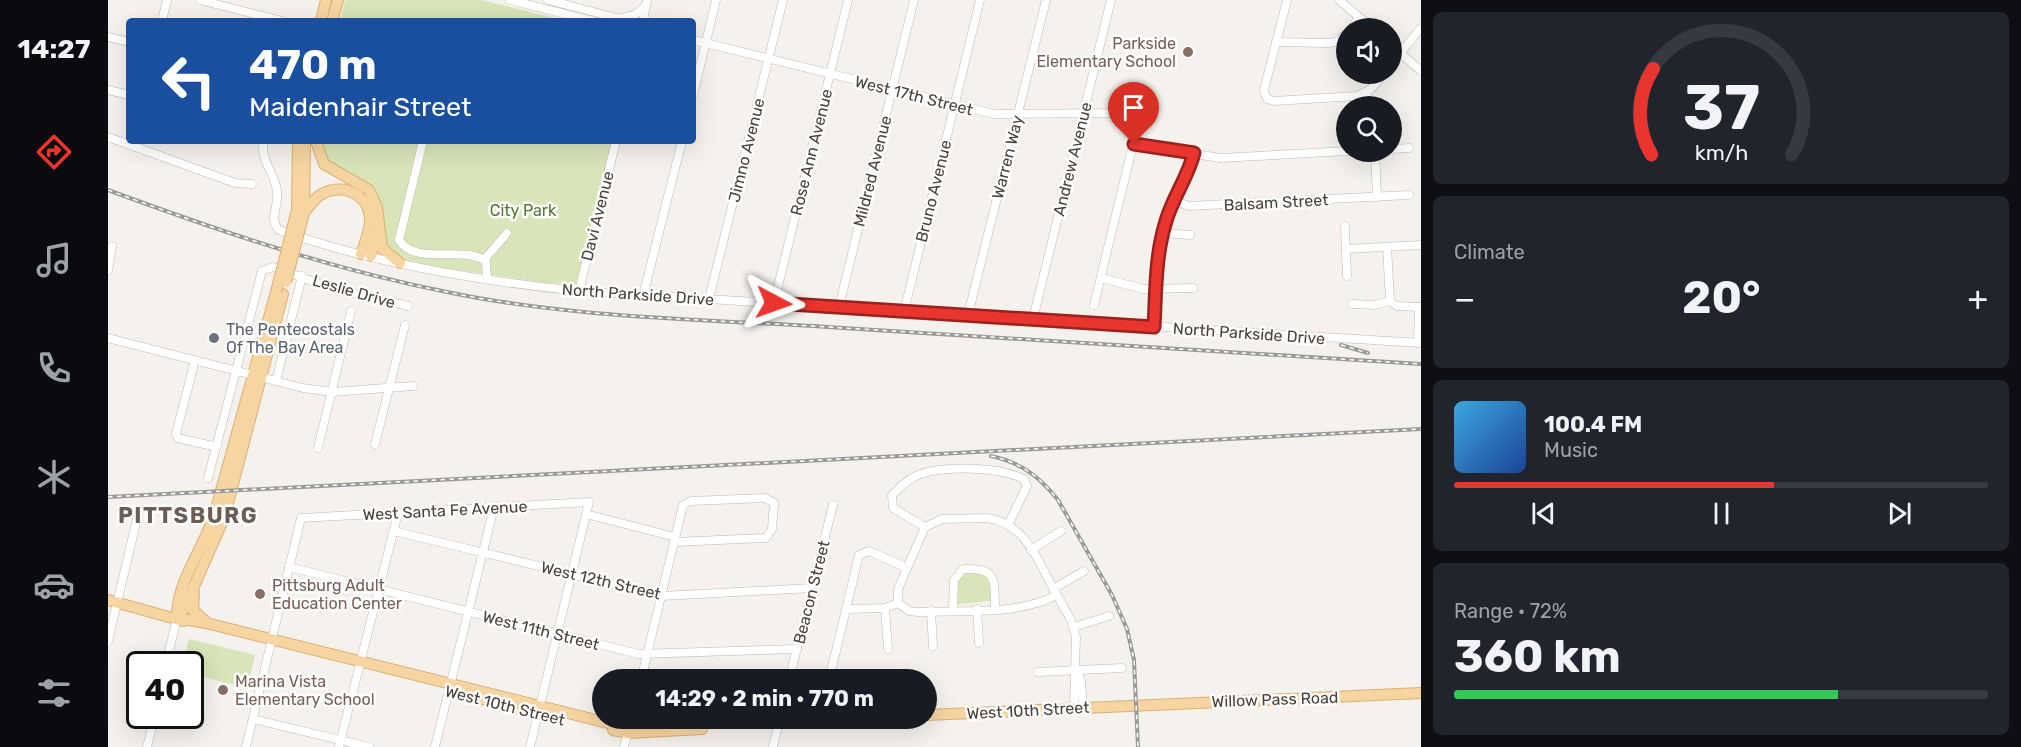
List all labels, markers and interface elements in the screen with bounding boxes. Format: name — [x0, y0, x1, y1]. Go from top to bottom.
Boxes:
map controls — [1336, 18, 1402, 162]
button: sound — [1336, 18, 1402, 84]
text: 14:27 — [18, 33, 90, 65]
place label: Parkside Elementary School — [1036, 34, 1176, 71]
text: 470 m — [249, 40, 377, 90]
icon: left — [150, 42, 228, 120]
marker: Parkside Elementary School — [1181, 45, 1195, 59]
text: 37 — [1683, 71, 1759, 145]
street label: West 17th Street — [853, 72, 975, 119]
pin — [1108, 82, 1159, 144]
street label: Rose Ann Avenue — [787, 87, 836, 217]
text: Maidenhair Street — [249, 91, 472, 123]
icon: arrive — [1117, 91, 1150, 124]
street label: Jimno Avenue — [724, 96, 769, 204]
button: search — [1336, 96, 1402, 162]
street label: Andrew Avenue — [1049, 100, 1096, 218]
street label: Warren Way — [988, 113, 1027, 201]
street label: Mildred Avenue — [849, 114, 895, 229]
icon: directions — [33, 131, 75, 173]
street label: Bruno Avenue — [912, 138, 955, 244]
text: km/h — [1694, 140, 1748, 165]
street label: Davi Avenue — [577, 169, 618, 263]
street label: Balsam Street — [1223, 190, 1329, 215]
park label: City Park — [490, 201, 557, 220]
icon: music — [33, 239, 75, 281]
text: Climate — [1454, 240, 1525, 264]
street label: Leslie Drive — [310, 271, 397, 312]
position arrow — [742, 271, 806, 335]
text: 20° — [1682, 271, 1761, 324]
text: − — [1454, 279, 1475, 318]
text: + — [1967, 279, 1988, 318]
street label: North Parkside Drive — [561, 280, 715, 309]
street label: North Parkside Drive — [1172, 319, 1326, 348]
place label: The Pentecostals Of The Bay Area — [226, 320, 355, 357]
marker: The Pentecostals Of The Bay Area — [207, 331, 221, 345]
icon: phone — [33, 347, 75, 389]
text: 100.4 FM — [1544, 411, 1642, 438]
text: Music — [1544, 438, 1598, 462]
icon: climate — [33, 456, 75, 498]
street label: West Santa Fe Avenue — [362, 497, 528, 524]
icon: previous — [1527, 497, 1560, 530]
icon: pause — [1705, 497, 1738, 530]
icon: next — [1883, 497, 1916, 530]
district label: PITTSBURG — [118, 502, 258, 529]
street label: Beacon Street — [789, 538, 834, 646]
street label: West 12th Street — [539, 557, 663, 603]
icon: car — [33, 564, 75, 606]
place label: Pittsburg Adult Education Center — [272, 576, 402, 613]
marker: Pittsburg Adult Education Center — [253, 587, 267, 601]
text: Range · 72% — [1454, 599, 1567, 623]
street label: West 11th Street — [481, 607, 601, 654]
text: 360 km — [1454, 630, 1621, 683]
speed limit sign: 40 — [126, 651, 204, 729]
icon: filters — [33, 672, 75, 714]
place label: Marina Vista Elementary School — [235, 672, 375, 709]
street label: West 10th Street — [443, 681, 567, 730]
marker: Marina Vista Elementary School — [216, 683, 230, 697]
text: 14:29 · 2 min · 770 m — [655, 685, 874, 712]
street label: Willow Pass Road — [1211, 688, 1339, 711]
street label: West 10th Street — [966, 698, 1090, 723]

